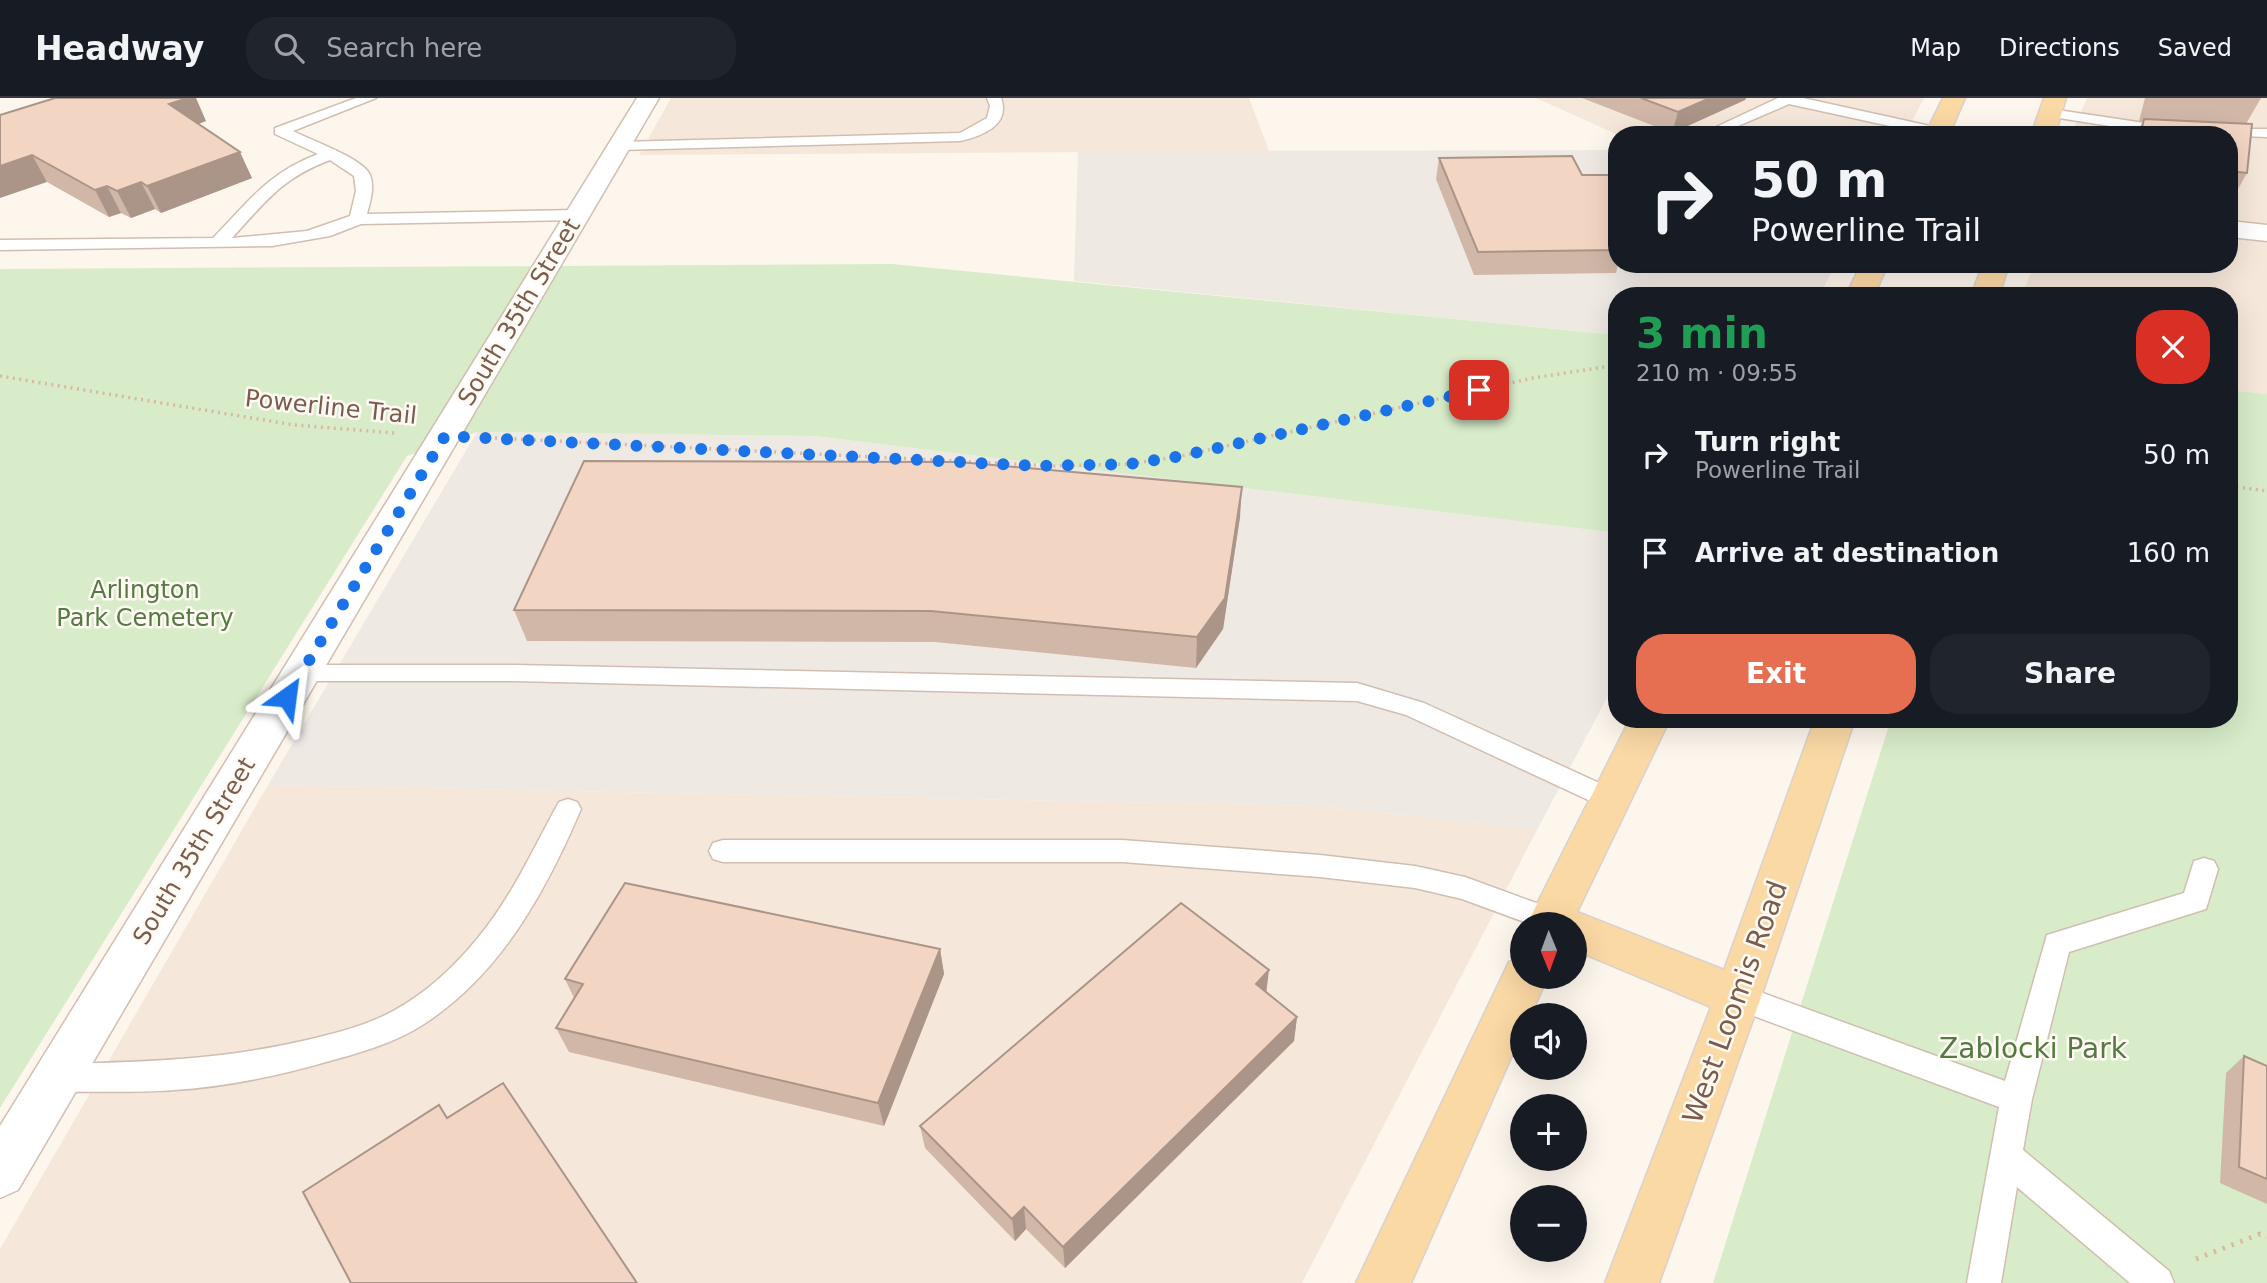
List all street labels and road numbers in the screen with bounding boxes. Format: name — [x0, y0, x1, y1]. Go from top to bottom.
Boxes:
street label: South 35th Street — [452, 213, 586, 411]
street label: Powerline Trail — [244, 384, 418, 430]
street label: South 35th Street — [127, 752, 261, 950]
street label: West Loomis Road — [1676, 876, 1794, 1128]

